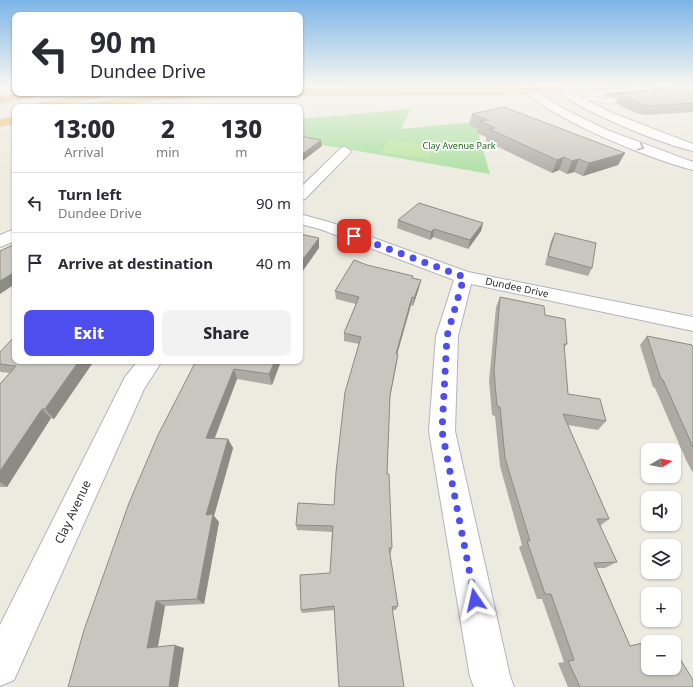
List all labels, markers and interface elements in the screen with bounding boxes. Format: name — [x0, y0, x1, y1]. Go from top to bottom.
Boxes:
text: 90 m — [90, 23, 157, 61]
icon: left — [24, 28, 76, 80]
text: Dundee Drive — [90, 59, 206, 83]
text: 13:00 — [53, 112, 115, 145]
text: 2 — [161, 112, 175, 145]
text: 130 — [221, 112, 262, 145]
park label: Clay Avenue Park — [423, 139, 496, 152]
one-way arrow — [638, 142, 645, 150]
text: Arrival — [64, 143, 104, 161]
text: min — [156, 143, 180, 161]
text: m — [235, 143, 247, 161]
text: Turn left — [58, 184, 122, 204]
icon: left — [24, 192, 46, 214]
text: 90 m — [256, 193, 291, 213]
text: Dundee Drive — [58, 204, 142, 222]
pin — [337, 219, 371, 253]
icon: arrive — [343, 225, 365, 247]
icon: arrive — [24, 252, 46, 274]
text: Arrive at destination — [58, 253, 213, 273]
text: 40 m — [256, 253, 291, 273]
street label: Dundee Drive — [484, 273, 550, 301]
button: Exit — [24, 310, 154, 356]
button: Share — [162, 310, 291, 356]
north arrow — [641, 443, 681, 483]
map controls — [641, 443, 681, 675]
street label: Clay Avenue — [50, 477, 95, 547]
button: sound — [641, 491, 681, 531]
button: layers — [641, 539, 681, 579]
position arrow — [454, 579, 496, 621]
button: + — [641, 587, 681, 627]
button: − — [641, 635, 681, 675]

